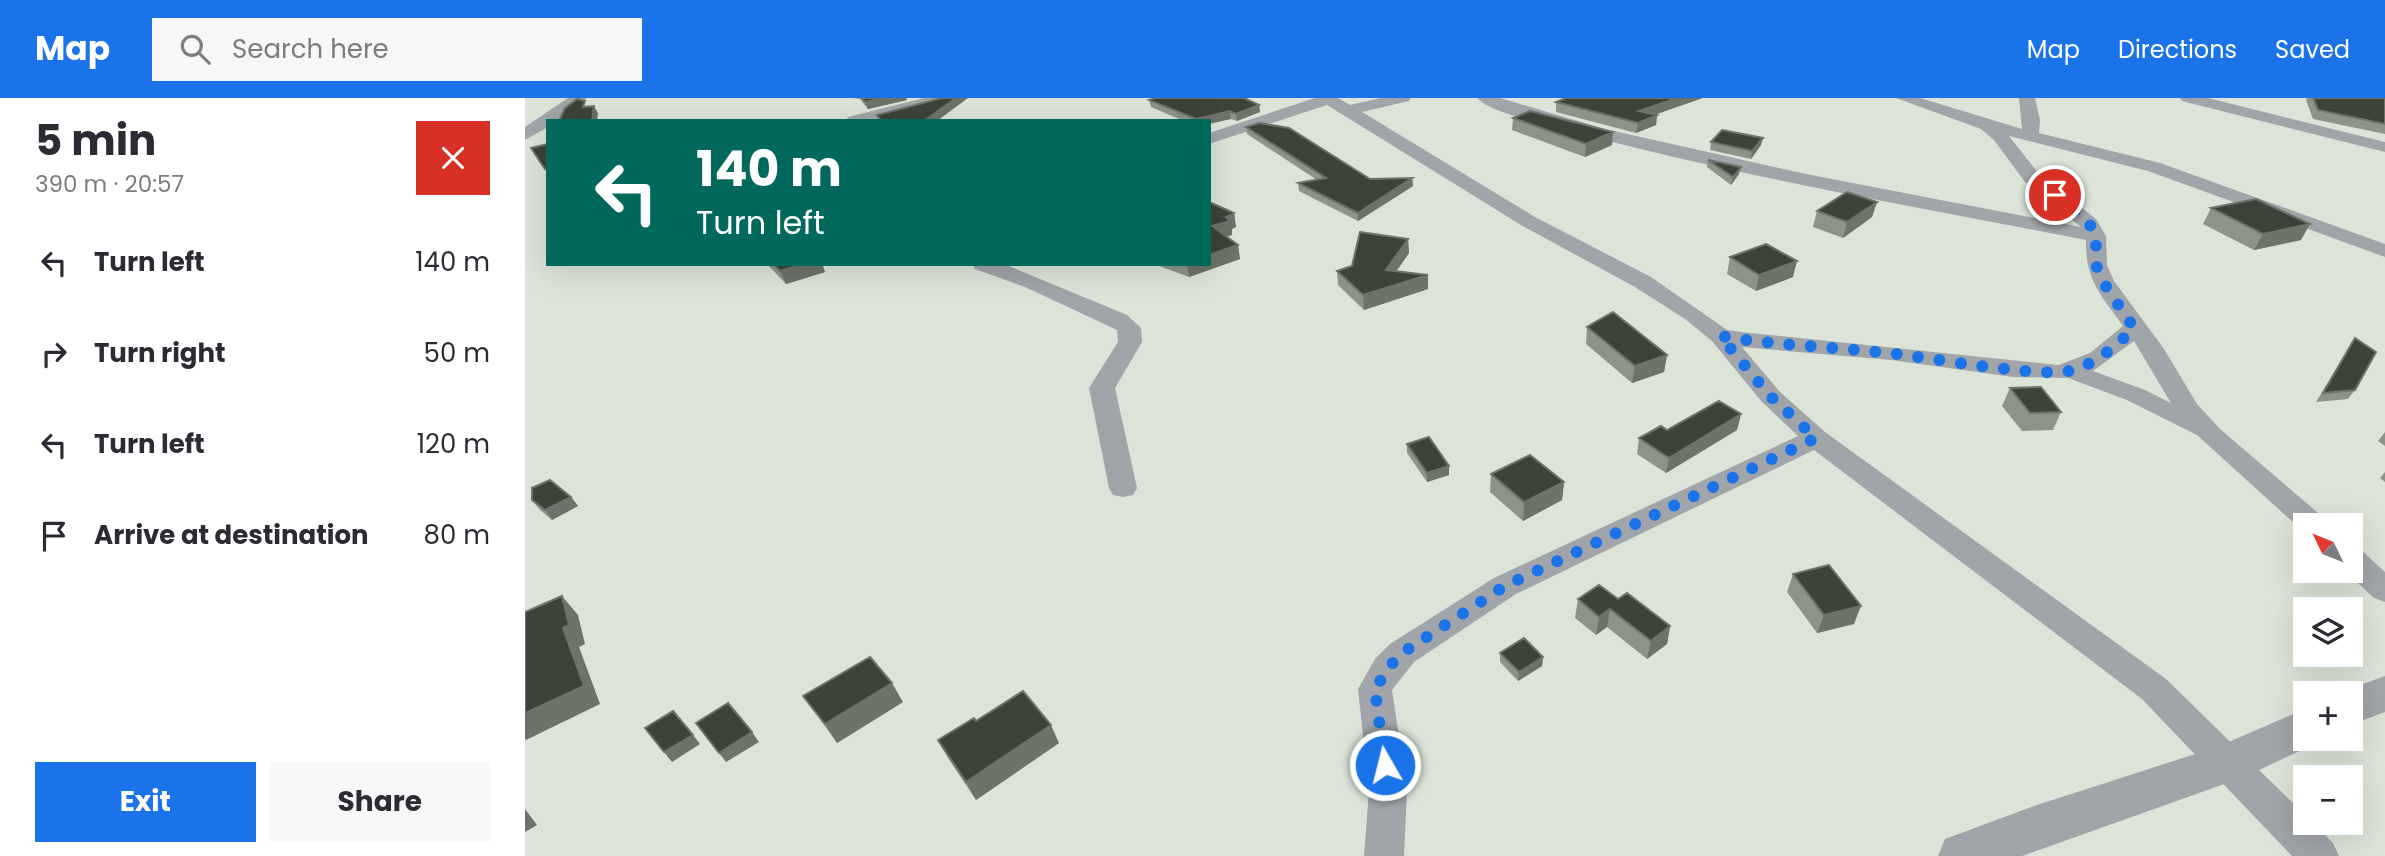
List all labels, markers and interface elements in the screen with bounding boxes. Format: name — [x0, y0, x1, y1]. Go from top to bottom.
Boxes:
search box — [152, 18, 642, 81]
text: Map — [35, 25, 110, 72]
icon: search — [176, 30, 214, 68]
text: Search here — [232, 31, 389, 67]
text: Map — [2027, 33, 2080, 66]
text: Directions — [2118, 33, 2237, 66]
text: Saved — [2275, 33, 2350, 66]
text: 5 min — [35, 111, 156, 170]
button: close — [416, 121, 490, 195]
text: 140 m — [696, 135, 842, 203]
icon: left — [581, 147, 672, 238]
pin — [2025, 165, 2085, 225]
text: 390 m · 20:57 — [35, 168, 184, 200]
icon: arrive — [2036, 176, 2074, 214]
text: Turn left — [696, 200, 825, 245]
icon: left — [35, 244, 73, 282]
text: Turn left — [94, 244, 205, 280]
text: 140 m — [415, 244, 490, 280]
icon: right — [35, 335, 73, 373]
text: Turn right — [94, 335, 226, 371]
text: 50 m — [424, 335, 490, 371]
icon: left — [35, 426, 73, 464]
text: Turn left — [94, 426, 205, 462]
text: 120 m — [417, 426, 490, 462]
north arrow — [2293, 513, 2363, 583]
map controls — [2293, 513, 2363, 835]
icon: arrive — [35, 517, 73, 555]
text: Arrive at destination — [94, 517, 369, 553]
text: 80 m — [424, 517, 490, 553]
button: layers — [2293, 597, 2363, 667]
button: + — [2293, 681, 2363, 751]
position arrow — [1348, 728, 1422, 802]
button: Exit — [35, 762, 256, 842]
button: Share — [270, 762, 490, 842]
button: − — [2293, 765, 2363, 835]

